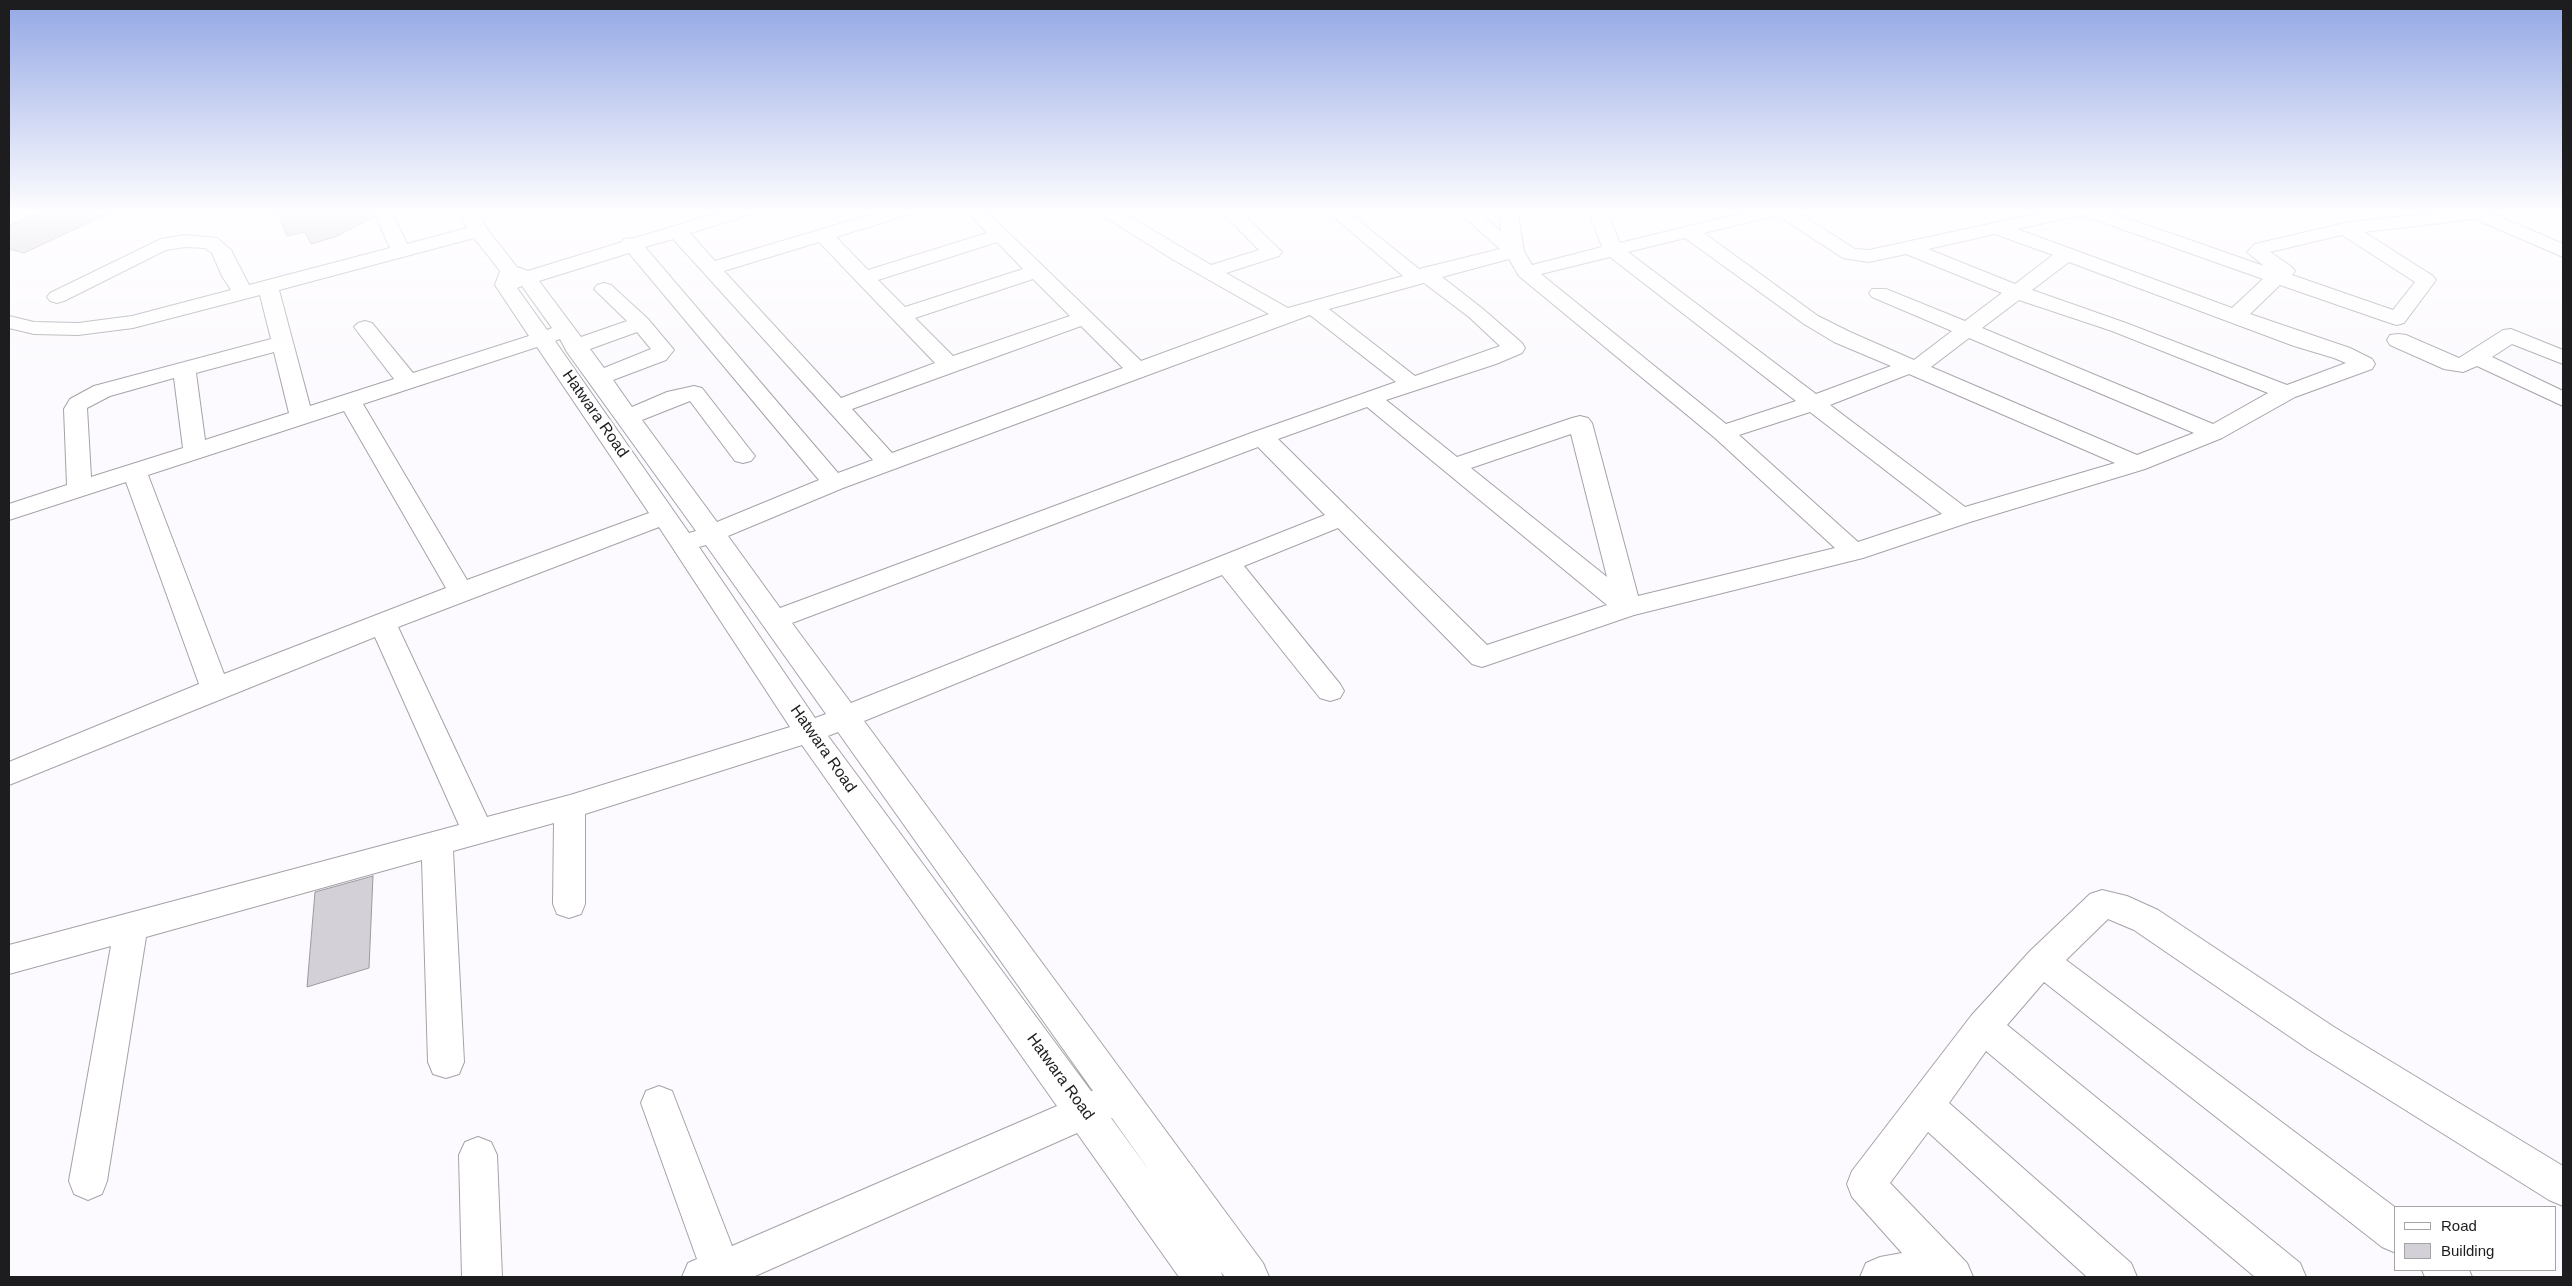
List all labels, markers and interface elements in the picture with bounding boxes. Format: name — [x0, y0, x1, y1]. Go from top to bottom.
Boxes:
street label: Hatwara Road — [558, 367, 632, 461]
street label: Hatwara Road — [786, 702, 860, 796]
street label: Hatwara Road — [1022, 1030, 1098, 1124]
legend — [2394, 1206, 2557, 1271]
text: Road — [2441, 1217, 2477, 1234]
text: Building — [2441, 1242, 2494, 1259]

